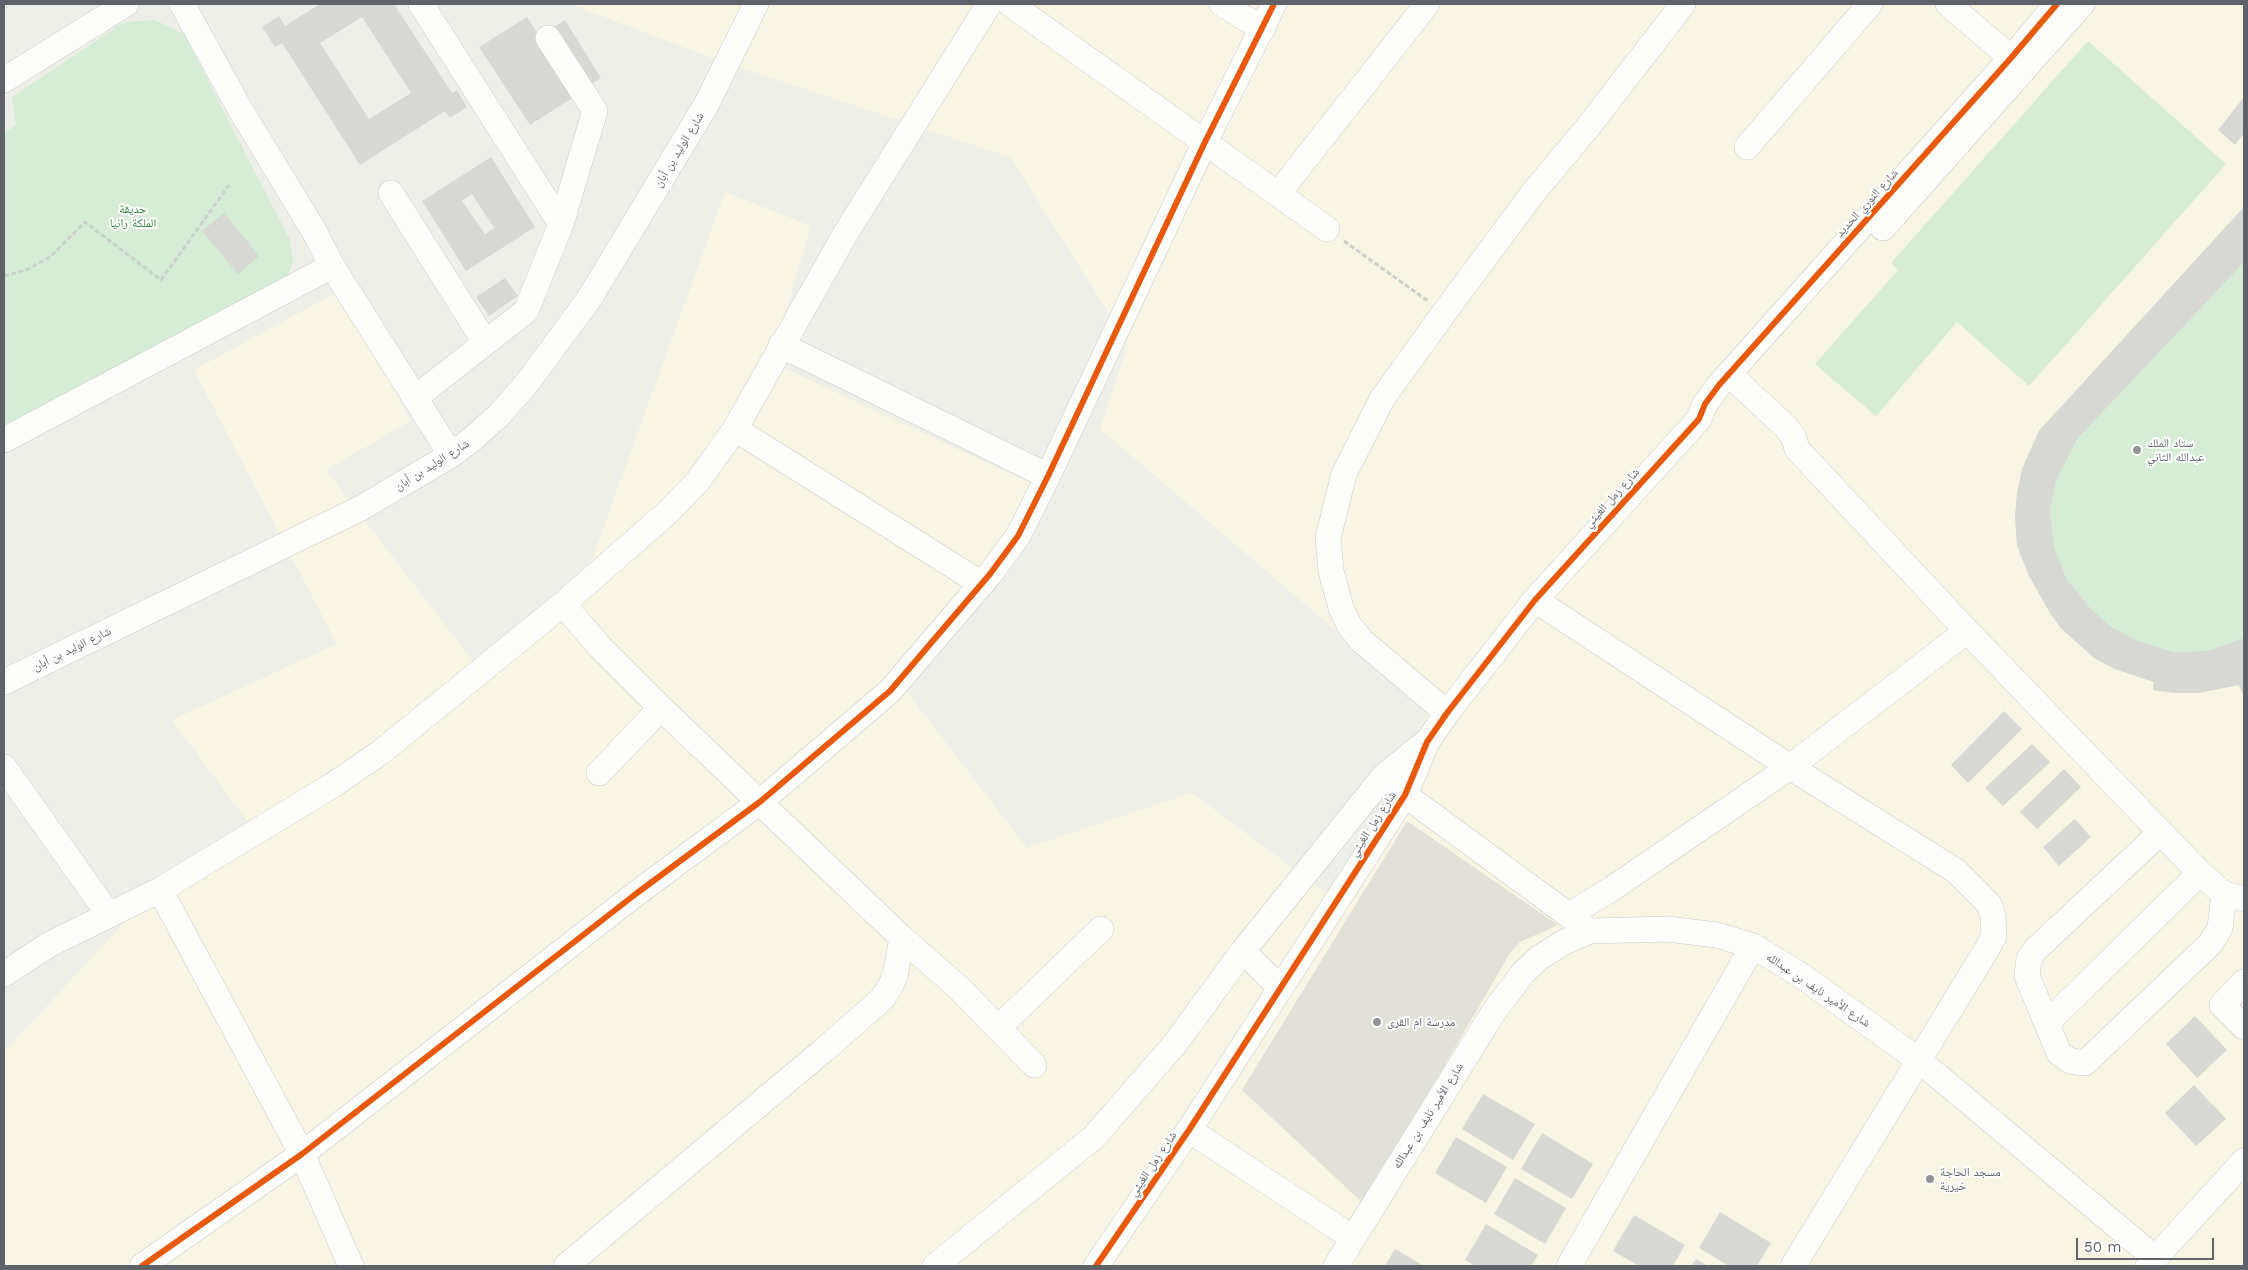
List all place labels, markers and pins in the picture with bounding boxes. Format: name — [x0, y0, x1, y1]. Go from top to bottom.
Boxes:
place label: ستاد الملك عبدالله الثاني — [2147, 436, 2204, 464]
marker: ستاد الملك عبدالله الثاني — [2131, 444, 2143, 456]
place label: مدرسة ام القرى — [1387, 1015, 1455, 1029]
marker: مدرسة ام القرى — [1371, 1016, 1383, 1028]
place label: مسجد الحاجة خيرية — [1940, 1165, 2001, 1193]
marker: مسجد الحاجة خيرية — [1924, 1173, 1936, 1185]

